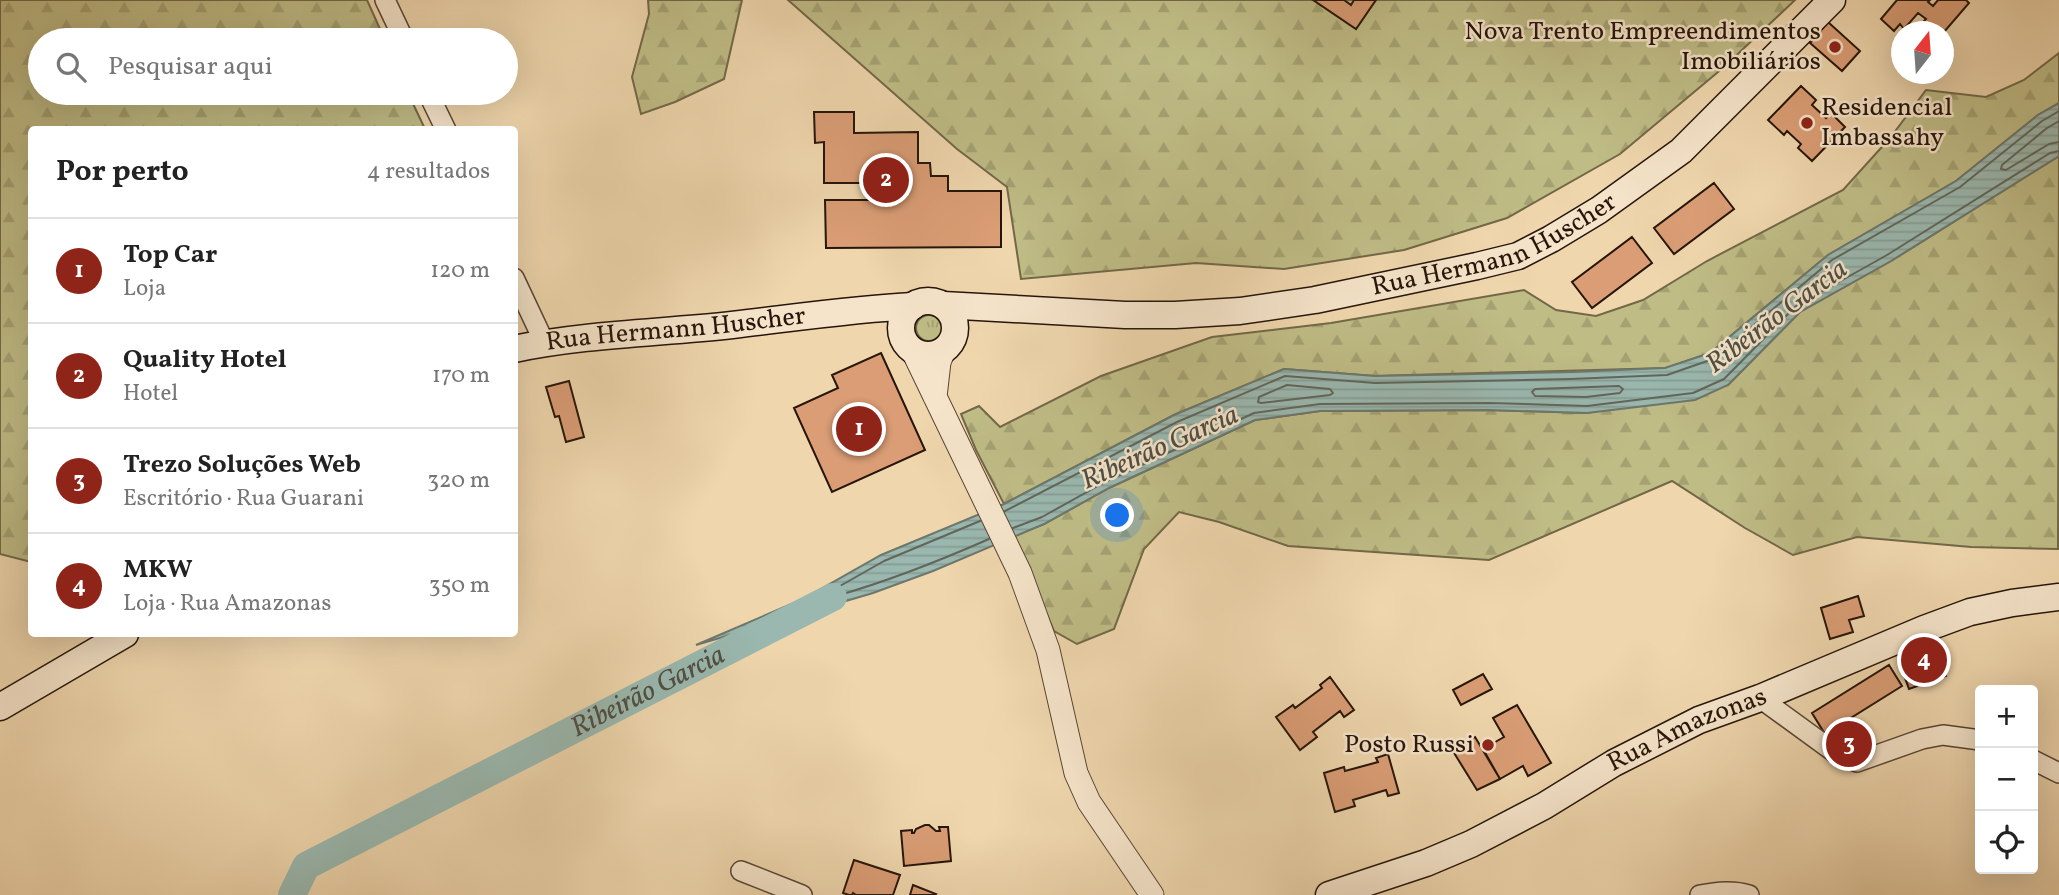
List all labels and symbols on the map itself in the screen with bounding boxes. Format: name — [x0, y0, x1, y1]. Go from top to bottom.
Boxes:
place label: Nova Trento Empreendimentos Imobiliários — [1464, 14, 1821, 80]
north arrow — [1891, 21, 1954, 84]
marker: Nova Trento Empreendimentos Imobiliários — [1827, 39, 1843, 55]
place label: Residencial Imbassahy — [1821, 90, 1952, 156]
marker: Residencial Imbassahy — [1799, 115, 1815, 131]
pin: 2 — [863, 154, 909, 206]
street label: Rua Hermann Huscher — [1368, 185, 1624, 306]
water label: Ribeirão Garcia — [1698, 251, 1856, 383]
street label: Rua Hermann Huscher — [544, 298, 808, 361]
water label: Ribeirão Garcia — [1075, 396, 1245, 500]
pin: 1 — [836, 403, 882, 455]
your location — [1100, 498, 1134, 532]
pin: 4 — [1901, 634, 1947, 686]
water label: Ribeirão Garcia — [564, 636, 732, 747]
street label: Rua Amazonas — [1601, 679, 1773, 781]
pin: 3 — [1826, 718, 1872, 770]
place label: Posto Russi — [1344, 727, 1474, 763]
marker: Posto Russi — [1480, 737, 1496, 753]

